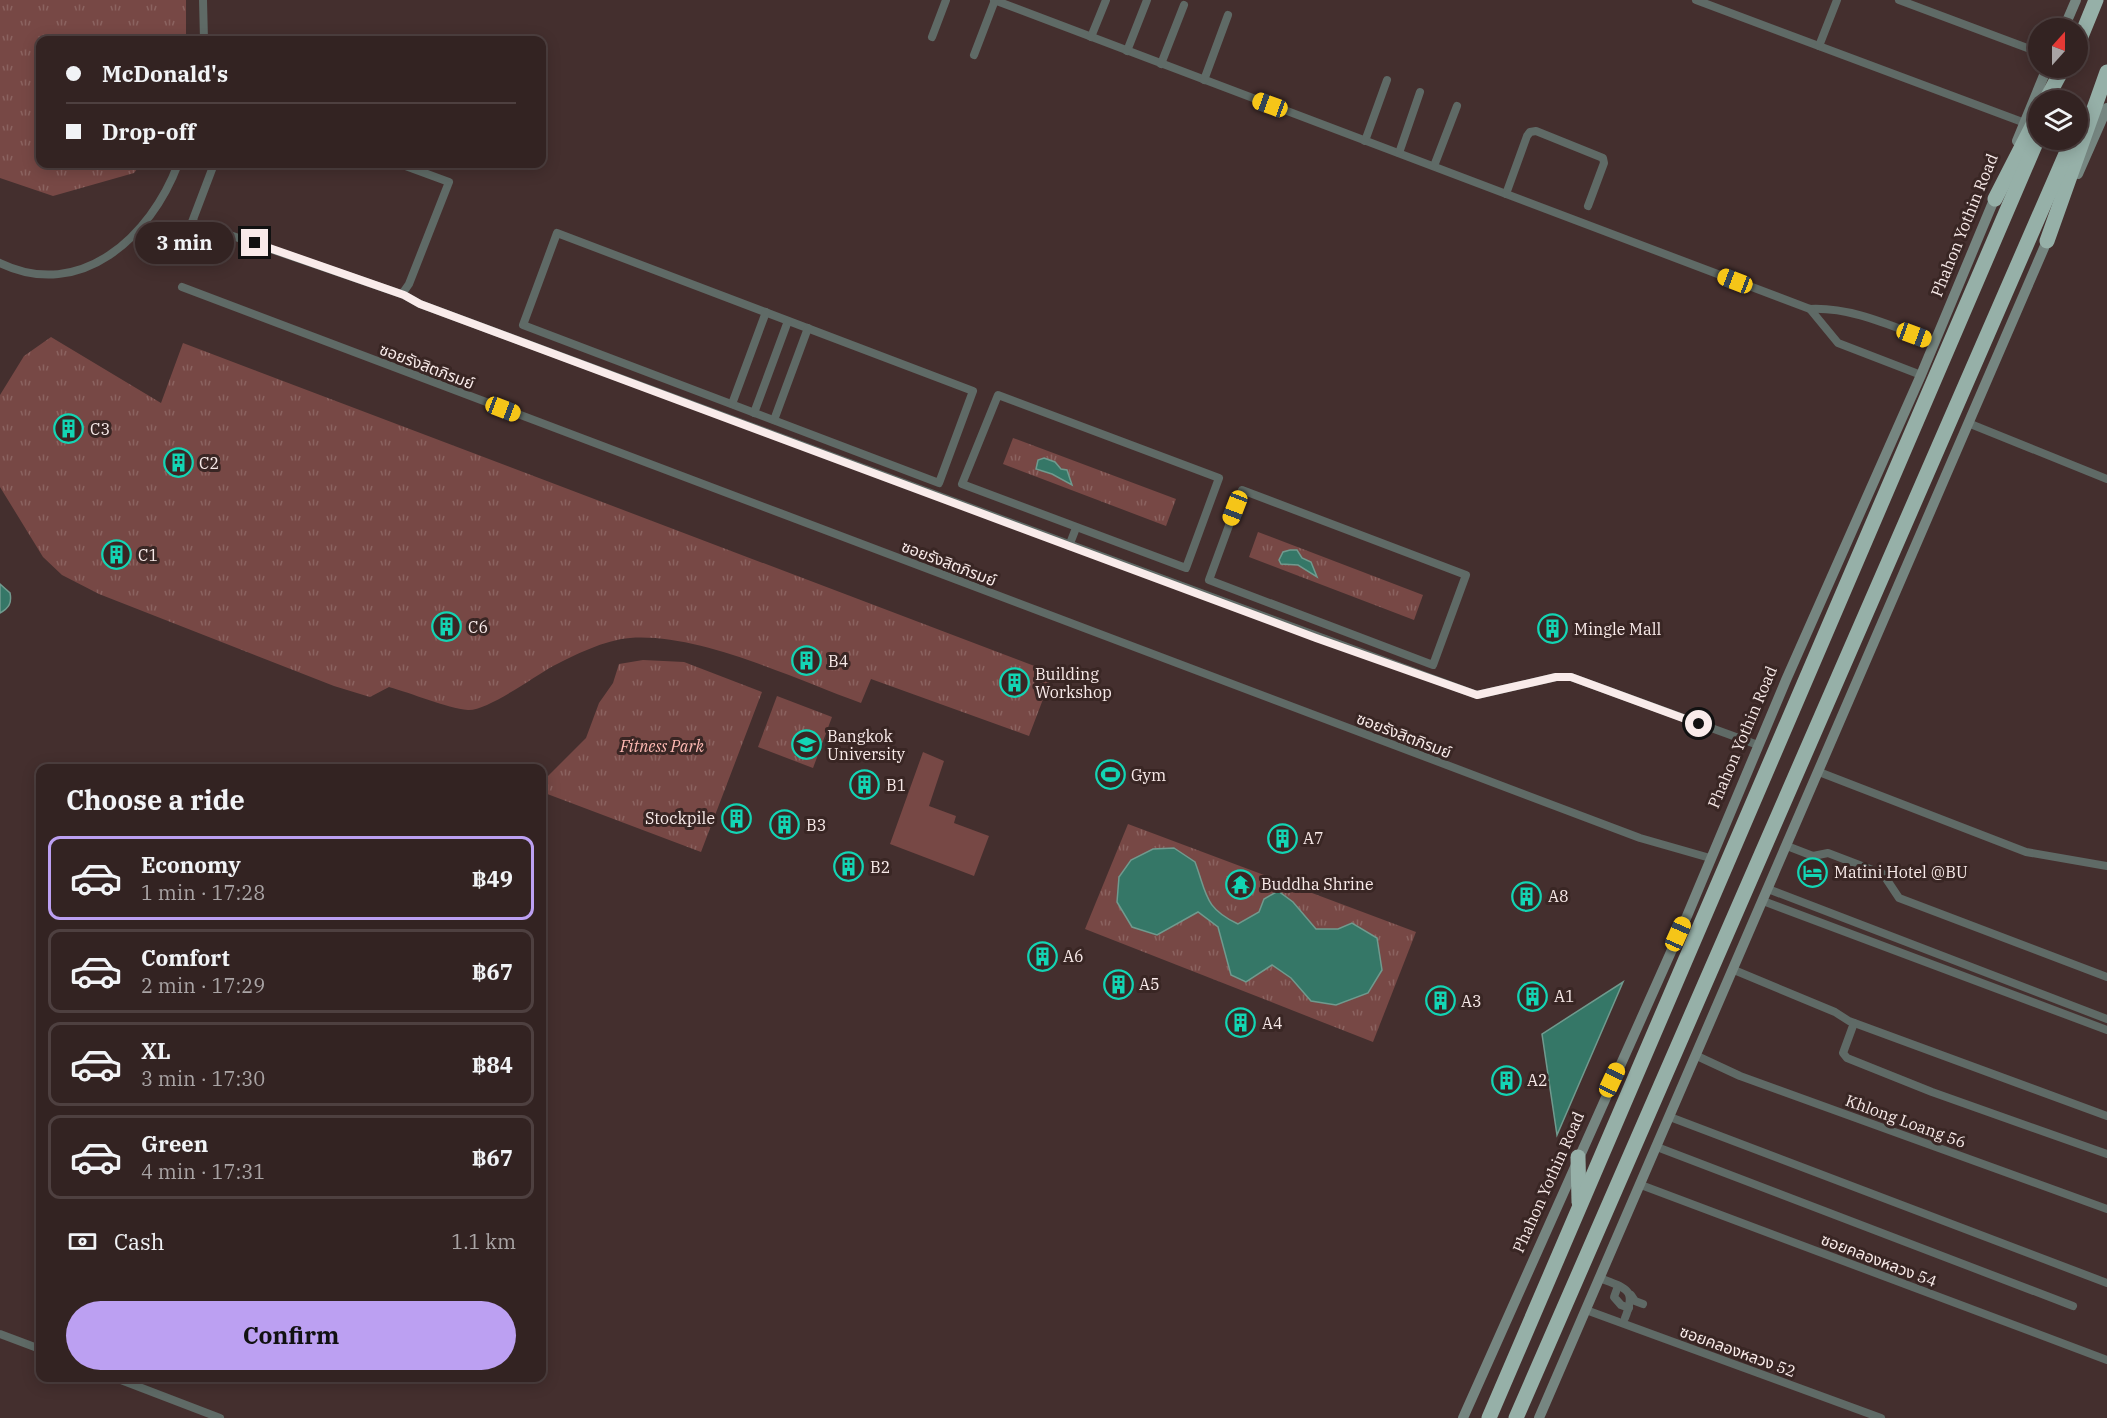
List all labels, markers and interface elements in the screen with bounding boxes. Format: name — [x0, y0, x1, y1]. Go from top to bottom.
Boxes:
north arrow — [2028, 18, 2088, 78]
map controls — [2028, 18, 2088, 150]
text: McDonald's — [102, 59, 228, 88]
car — [1250, 90, 1290, 120]
button: layers — [2028, 90, 2088, 150]
text: Drop-off — [102, 117, 196, 146]
street label: Phahon Yothin Road — [1926, 150, 2002, 299]
callout: 3 min — [135, 222, 234, 264]
text: 3 min — [157, 229, 213, 256]
route end — [241, 229, 268, 256]
car — [1715, 266, 1755, 296]
car — [1894, 320, 1934, 350]
street label: ซอยรังสิตภิรมย์ — [377, 339, 477, 393]
car — [483, 394, 523, 424]
building icon: C3 — [53, 413, 85, 445]
place label: C3 — [90, 419, 110, 439]
building icon: C2 — [162, 447, 194, 479]
place label: C2 — [199, 453, 219, 473]
car — [1220, 488, 1250, 528]
street label: ซอยรังสิตภิรมย์ — [899, 536, 999, 590]
building icon: C1 — [101, 539, 133, 571]
place label: C1 — [138, 545, 158, 565]
building icon: C6 — [431, 611, 463, 643]
building icon: Mingle Mall — [1537, 613, 1569, 645]
place label: C6 — [468, 617, 488, 637]
place label: Mingle Mall — [1574, 619, 1661, 639]
building icon: B4 — [791, 645, 823, 677]
place label: B4 — [828, 651, 848, 671]
street label: Phahon Yothin Road — [1703, 663, 1781, 811]
place label: Building Workshop — [1035, 664, 1112, 702]
building icon: Building Workshop — [998, 667, 1030, 699]
street label: ซอยรังสิตภิรมย์ — [1354, 708, 1454, 762]
route start — [1685, 710, 1712, 737]
place label: Bangkok University — [827, 726, 906, 764]
school or university icon: Bangkok University — [790, 729, 822, 761]
park label: Fitness Park — [619, 736, 704, 756]
sports icon: Gym — [1094, 759, 1126, 791]
place label: Gym — [1131, 765, 1166, 785]
building icon: B1 — [849, 769, 881, 801]
place label: B1 — [886, 775, 906, 795]
text: Choose a ride — [66, 782, 245, 817]
building icon: Stockpile — [720, 802, 752, 834]
place label: Stockpile — [645, 808, 715, 828]
building icon: B3 — [769, 809, 801, 841]
place label: B3 — [806, 815, 826, 835]
building icon: A7 — [1266, 822, 1298, 854]
place label: A7 — [1303, 828, 1324, 848]
text: Economy — [141, 850, 241, 879]
icon: car — [69, 851, 123, 905]
building icon: B2 — [833, 851, 865, 883]
hotel icon: Matini Hotel @BU — [1797, 856, 1829, 888]
place label: B2 — [870, 857, 890, 877]
place label: Matini Hotel @BU — [1834, 862, 1968, 882]
text: ฿49 — [472, 864, 513, 893]
temple icon: Buddha Shrine — [1224, 868, 1256, 900]
place label: Buddha Shrine — [1261, 874, 1374, 894]
text: 1 min · 17:28 — [141, 879, 265, 906]
building icon: A8 — [1511, 880, 1543, 912]
place label: A8 — [1548, 886, 1569, 906]
car — [1662, 914, 1694, 954]
building icon: A6 — [1026, 940, 1058, 972]
text: Comfort — [141, 943, 230, 972]
icon: car — [69, 944, 123, 998]
place label: A6 — [1063, 946, 1084, 966]
text: ฿67 — [472, 957, 513, 986]
building icon: A5 — [1102, 968, 1134, 1000]
text: 2 min · 17:29 — [141, 972, 265, 999]
place label: A5 — [1139, 974, 1160, 994]
building icon: A1 — [1517, 980, 1549, 1012]
building icon: A3 — [1424, 985, 1456, 1017]
place label: A1 — [1554, 986, 1575, 1006]
place label: A3 — [1461, 991, 1482, 1011]
building icon: A4 — [1225, 1007, 1257, 1039]
place label: A4 — [1262, 1013, 1283, 1033]
text: XL — [141, 1036, 171, 1065]
icon: car — [69, 1037, 123, 1091]
text: ฿84 — [472, 1050, 513, 1079]
car — [1596, 1060, 1628, 1100]
building icon: A2 — [1490, 1064, 1522, 1096]
text: 3 min · 17:30 — [141, 1065, 265, 1092]
place label: A2 — [1527, 1070, 1548, 1090]
street label: Khlong Loang 56 — [1843, 1090, 1969, 1152]
street label: Phahon Yothin Road — [1508, 1108, 1588, 1256]
text: Green — [141, 1129, 208, 1158]
icon: car — [69, 1130, 123, 1184]
text: ฿67 — [472, 1143, 513, 1172]
text: 4 min · 17:31 — [141, 1158, 265, 1185]
icon: cash — [66, 1225, 99, 1258]
text: Cash — [114, 1227, 165, 1256]
text: 1.1 km — [451, 1228, 516, 1255]
street label: ซอยคลองหลวง 54 — [1818, 1229, 1940, 1291]
button: Confirm — [66, 1301, 516, 1370]
street label: ซอยคลองหลวง 52 — [1677, 1321, 1799, 1381]

